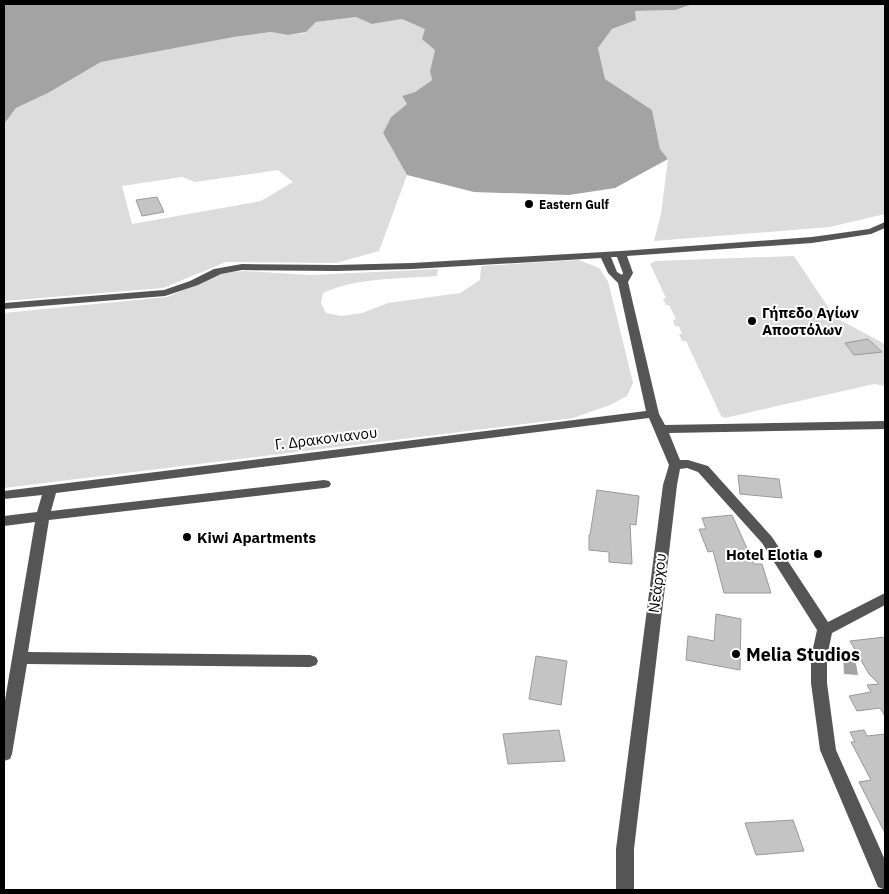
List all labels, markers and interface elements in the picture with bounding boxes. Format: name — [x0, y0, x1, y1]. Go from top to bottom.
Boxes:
place label: Eastern Gulf — [539, 197, 610, 212]
marker: Eastern Gulf — [523, 198, 535, 210]
place label: Γήπεδο Αγίων Αποστόλων — [762, 303, 859, 339]
marker: Γήπεδο Αγίων Αποστόλων — [746, 315, 758, 327]
street label: Γ. Δρακονιανου — [274, 422, 378, 454]
place label: Kiwi Apartments — [197, 528, 316, 547]
marker: Kiwi Apartments — [181, 531, 193, 543]
place label: Hotel Elotia — [726, 545, 808, 564]
marker: Hotel Elotia — [812, 548, 824, 560]
street label: Νεάρχου — [644, 552, 670, 614]
place label: Melia Studios — [746, 643, 860, 666]
marker: Melia Studios — [730, 648, 742, 660]

